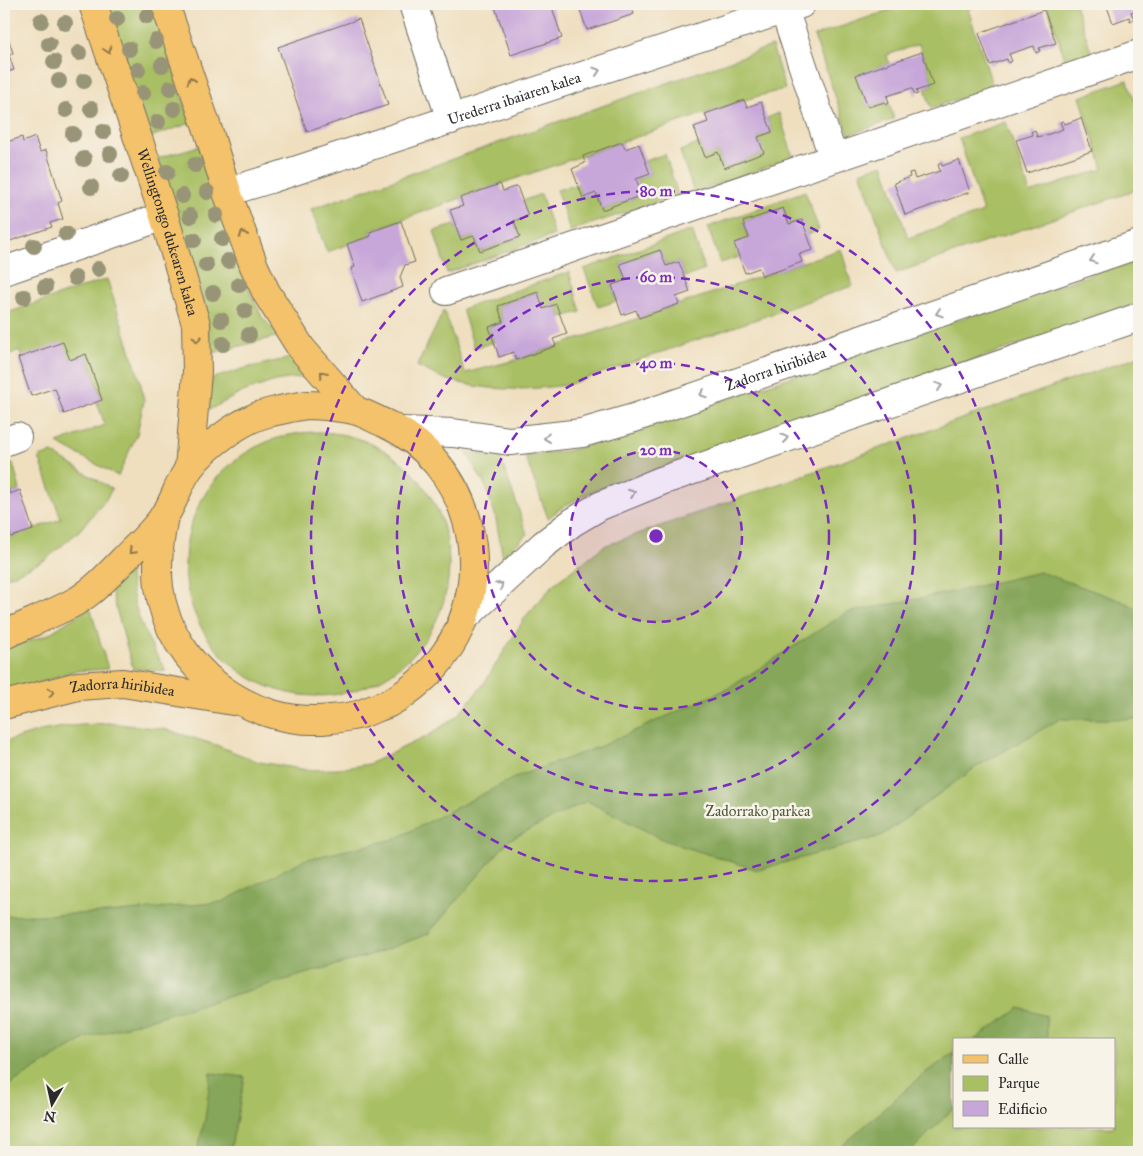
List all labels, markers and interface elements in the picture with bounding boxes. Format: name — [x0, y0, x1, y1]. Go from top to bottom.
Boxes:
one-way arrow — [103, 45, 113, 54]
one-way arrow — [592, 67, 601, 77]
street label: Urederra ibaiaren kalea — [445, 68, 584, 129]
one-way arrow — [187, 76, 197, 85]
street label: Wellingtongo dukearen kalea — [133, 146, 202, 319]
text: 80 m — [640, 182, 673, 200]
one-way arrow — [239, 230, 249, 239]
one-way arrow — [1089, 254, 1098, 264]
text: 60 m — [640, 268, 673, 286]
one-way arrow — [936, 307, 944, 317]
one-way arrow — [192, 335, 202, 343]
street label: Zadorra hiribidea — [723, 343, 829, 395]
text: 40 m — [640, 354, 673, 373]
one-way arrow — [320, 370, 329, 379]
one-way arrow — [934, 381, 943, 391]
one-way arrow — [699, 388, 708, 398]
one-way arrow — [543, 432, 551, 443]
one-way arrow — [780, 434, 789, 444]
text: 20 m — [640, 441, 672, 459]
one-way arrow — [627, 488, 636, 499]
centre of rings — [647, 527, 665, 545]
one-way arrow — [128, 546, 137, 555]
one-way arrow — [494, 582, 503, 591]
street label: Zadorra hiribidea — [68, 674, 177, 700]
one-way arrow — [46, 687, 55, 698]
park label: Zadorrako parkea — [706, 802, 811, 820]
legend — [953, 1038, 1116, 1128]
text: Calle — [998, 1050, 1029, 1068]
text: Parque — [998, 1074, 1040, 1093]
north arrow — [28, 1078, 78, 1128]
text: Edificio — [998, 1100, 1047, 1118]
text: N — [43, 1107, 57, 1126]

